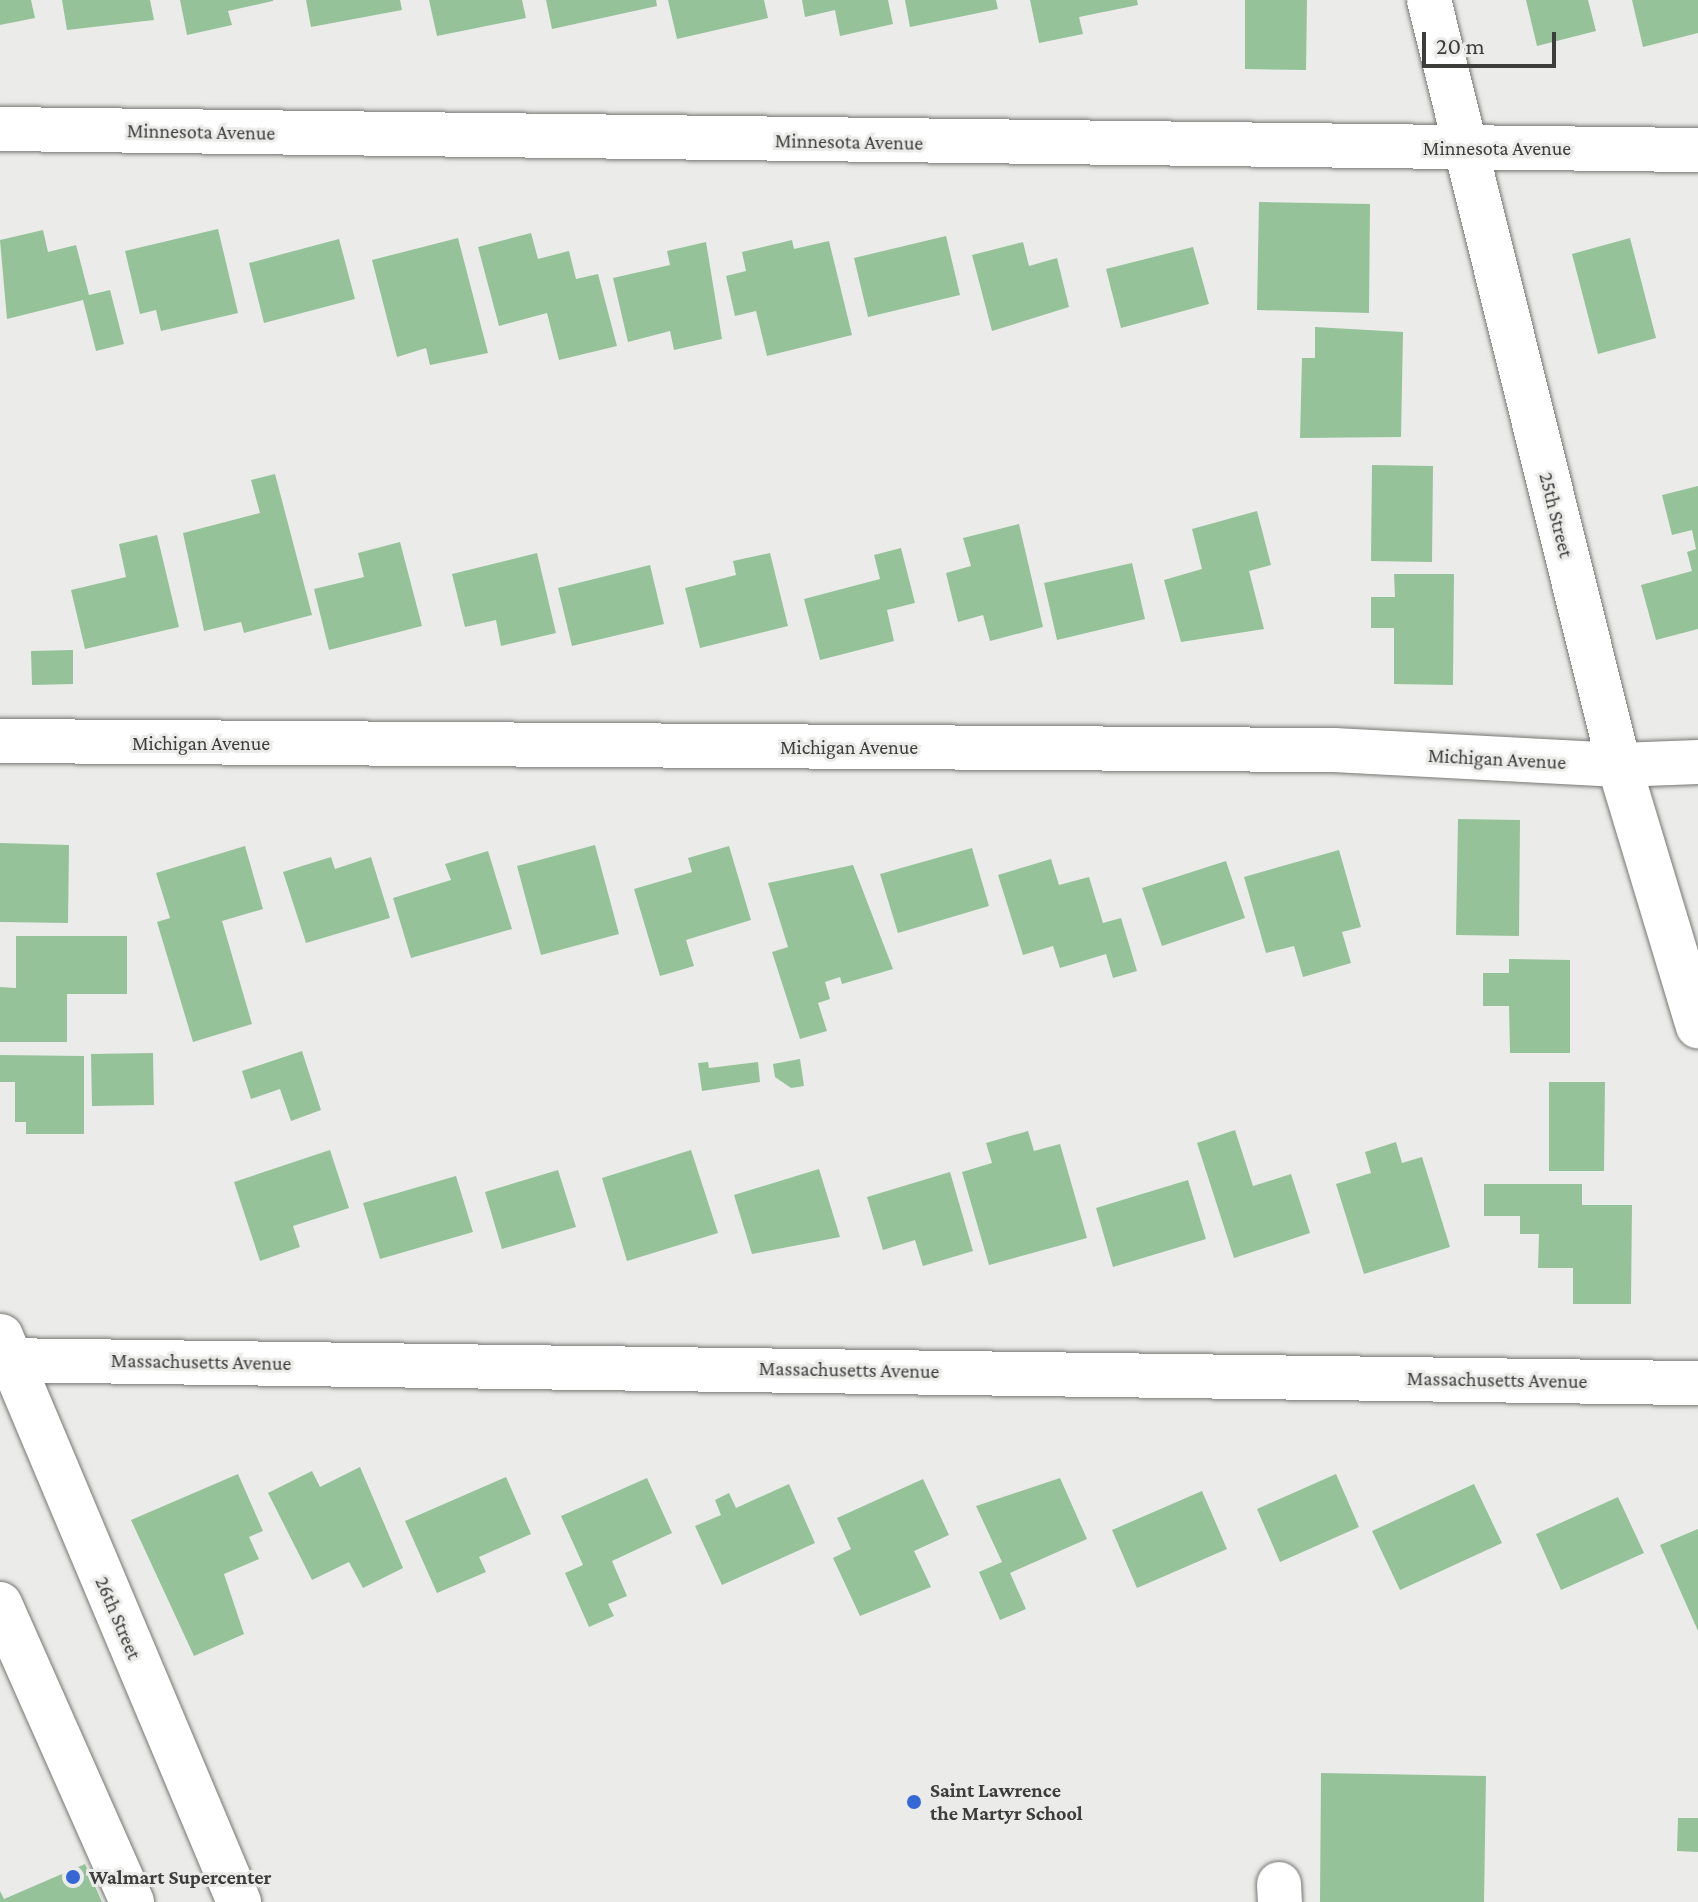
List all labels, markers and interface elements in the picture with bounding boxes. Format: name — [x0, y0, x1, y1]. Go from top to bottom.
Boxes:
scale bar — [1426, 16, 1560, 66]
text: 20 m — [1436, 32, 1485, 59]
street label: Minnesota Avenue — [127, 119, 275, 145]
street label: Minnesota Avenue — [775, 129, 923, 155]
street label: Minnesota Avenue — [1423, 136, 1571, 160]
street label: 25th Street — [1534, 470, 1578, 560]
street label: Michigan Avenue — [132, 731, 270, 755]
street label: Michigan Avenue — [780, 735, 918, 759]
street label: Michigan Avenue — [1427, 743, 1567, 775]
street label: Massachusetts Avenue — [111, 1348, 291, 1376]
street label: Massachusetts Avenue — [759, 1356, 939, 1384]
street label: Massachusetts Avenue — [1407, 1366, 1587, 1394]
street label: 26th Street — [90, 1573, 146, 1663]
place label: Saint Lawrence the Martyr School — [930, 1778, 1083, 1825]
marker: Saint Lawrence the Martyr School — [905, 1793, 923, 1811]
place label: Walmart Supercenter — [89, 1865, 271, 1889]
marker: Walmart Supercenter — [64, 1868, 82, 1886]

